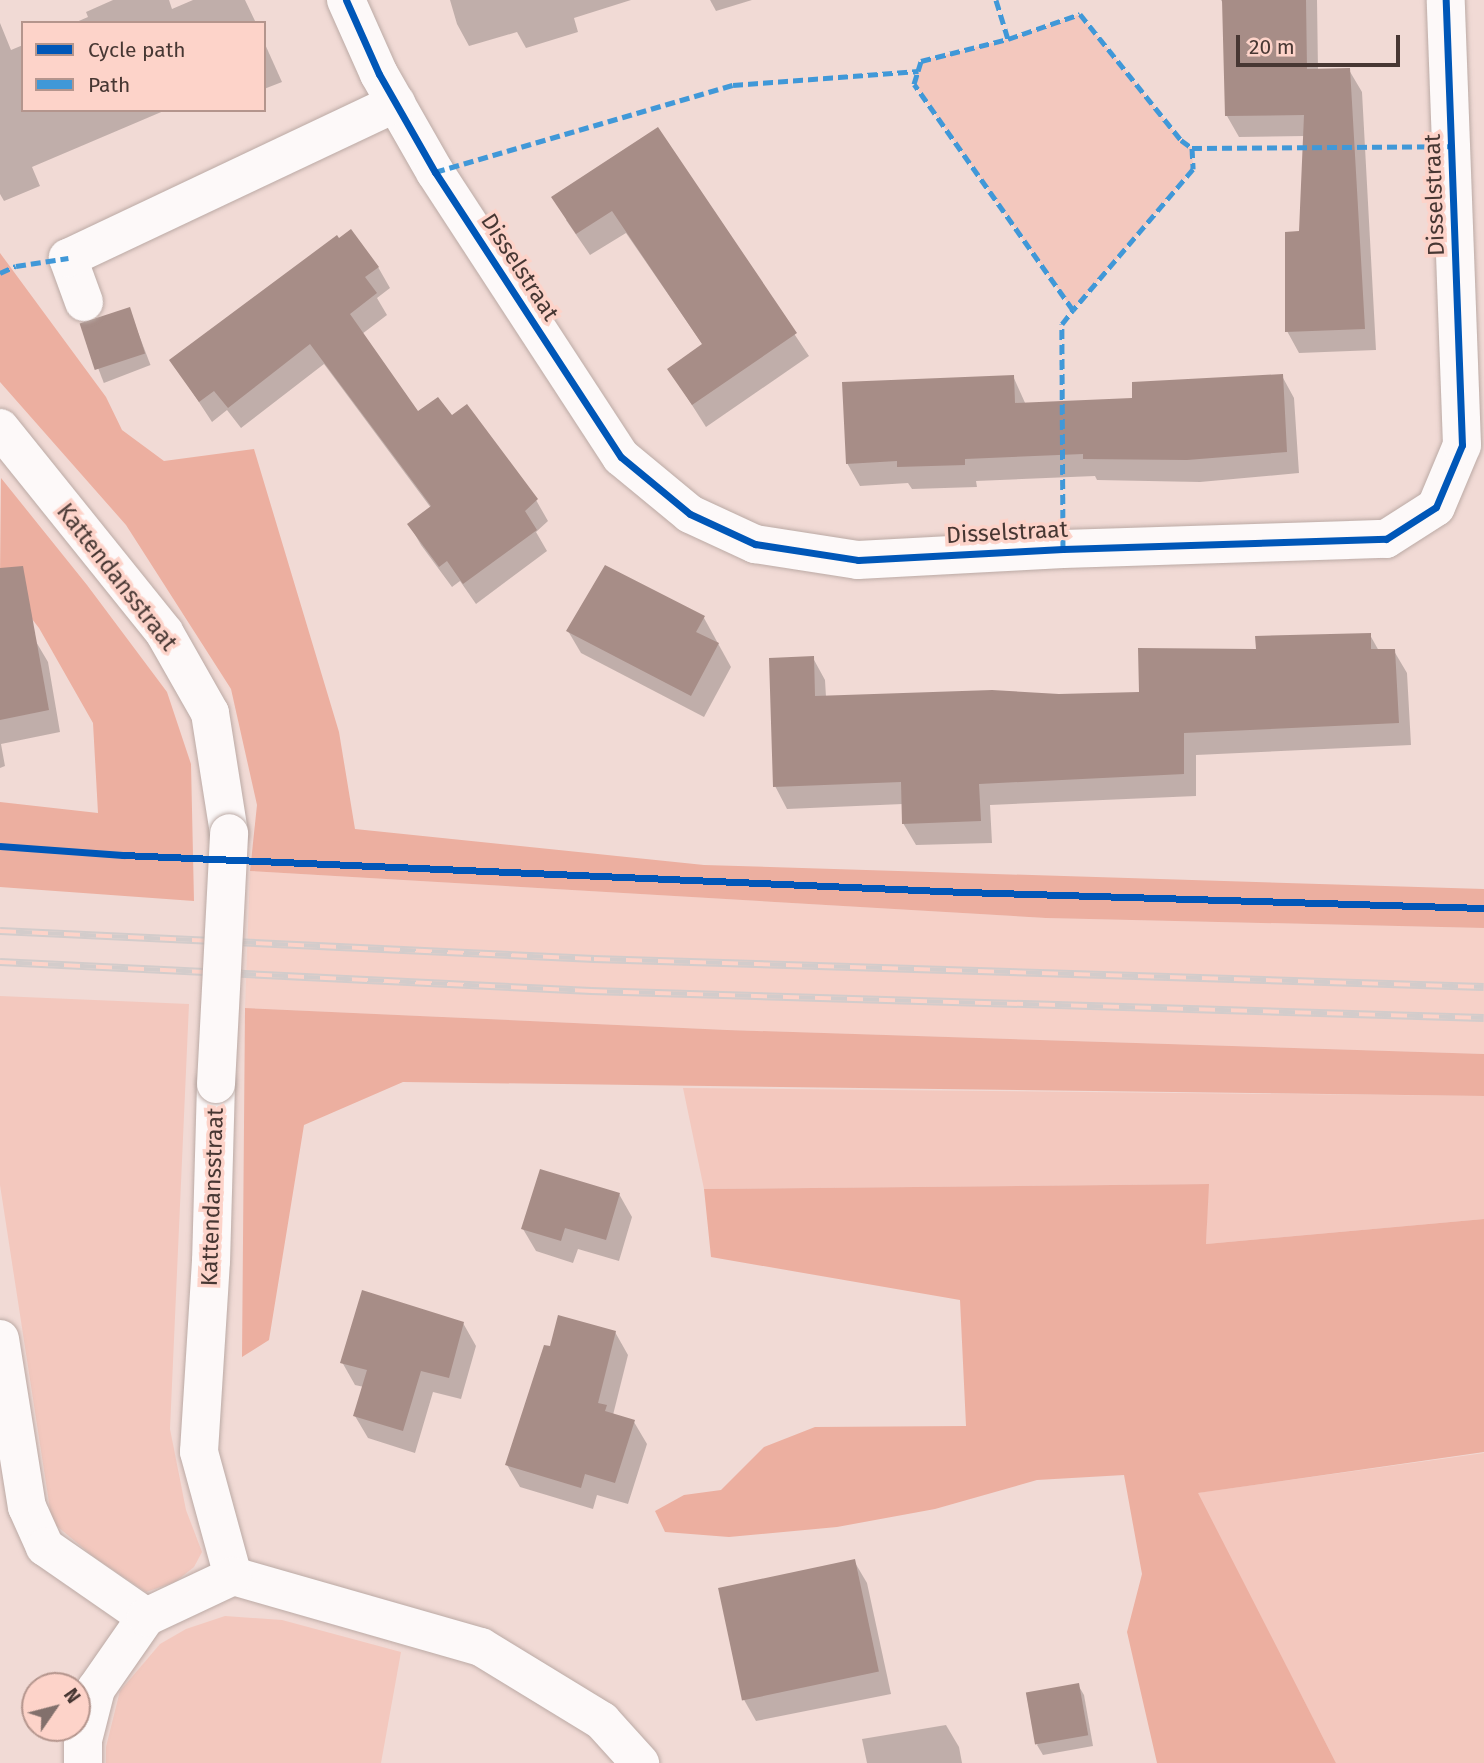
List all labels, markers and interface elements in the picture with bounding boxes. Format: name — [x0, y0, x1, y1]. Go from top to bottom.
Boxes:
legend — [21, 21, 266, 112]
scale bar — [1239, 21, 1404, 65]
text: 20 m — [1249, 34, 1295, 60]
text: Cycle path — [88, 37, 186, 63]
text: Path — [88, 72, 130, 98]
street label: Disselstraat — [1418, 133, 1450, 257]
street label: Disselstraat — [475, 208, 565, 326]
street label: Kattendansstraat — [51, 498, 183, 656]
street label: Disselstraat — [945, 515, 1069, 549]
street label: Kattendansstraat — [195, 1107, 229, 1287]
north arrow — [21, 1672, 91, 1742]
text: N — [59, 1684, 85, 1708]

